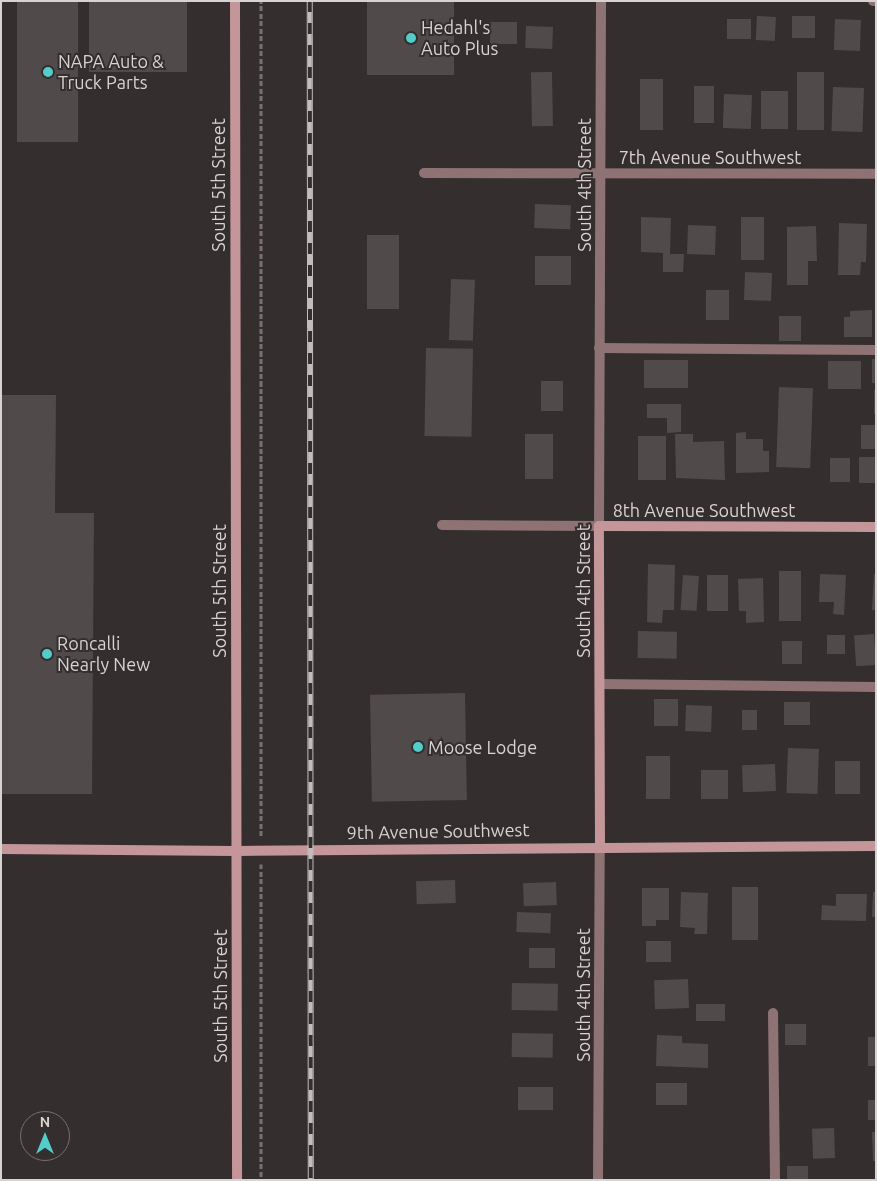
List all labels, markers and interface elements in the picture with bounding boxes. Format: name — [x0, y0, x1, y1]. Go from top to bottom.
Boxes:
place label: Hedahl's Auto Plus — [421, 17, 498, 59]
marker: Hedahl's Auto Plus — [405, 32, 417, 44]
place label: NAPA Auto & Truck Parts — [58, 51, 164, 94]
marker: NAPA Auto & Truck Parts — [42, 66, 54, 78]
street label: South 5th Street — [207, 118, 229, 252]
street label: South 4th Street — [573, 118, 595, 252]
street label: 7th Avenue Southwest — [619, 146, 801, 168]
street label: 8th Avenue Southwest — [613, 499, 795, 521]
street label: South 5th Street — [208, 524, 230, 658]
street label: South 4th Street — [572, 524, 594, 658]
place label: Roncalli Nearly New — [57, 633, 150, 676]
marker: Roncalli Nearly New — [41, 648, 53, 660]
place label: Moose Lodge — [428, 736, 537, 758]
marker: Moose Lodge — [412, 741, 424, 753]
street label: 9th Avenue Southwest — [346, 819, 530, 843]
street label: South 4th Street — [572, 928, 594, 1062]
street label: South 5th Street — [209, 929, 231, 1063]
north arrow — [20, 1111, 70, 1161]
text: N — [40, 1114, 50, 1130]

